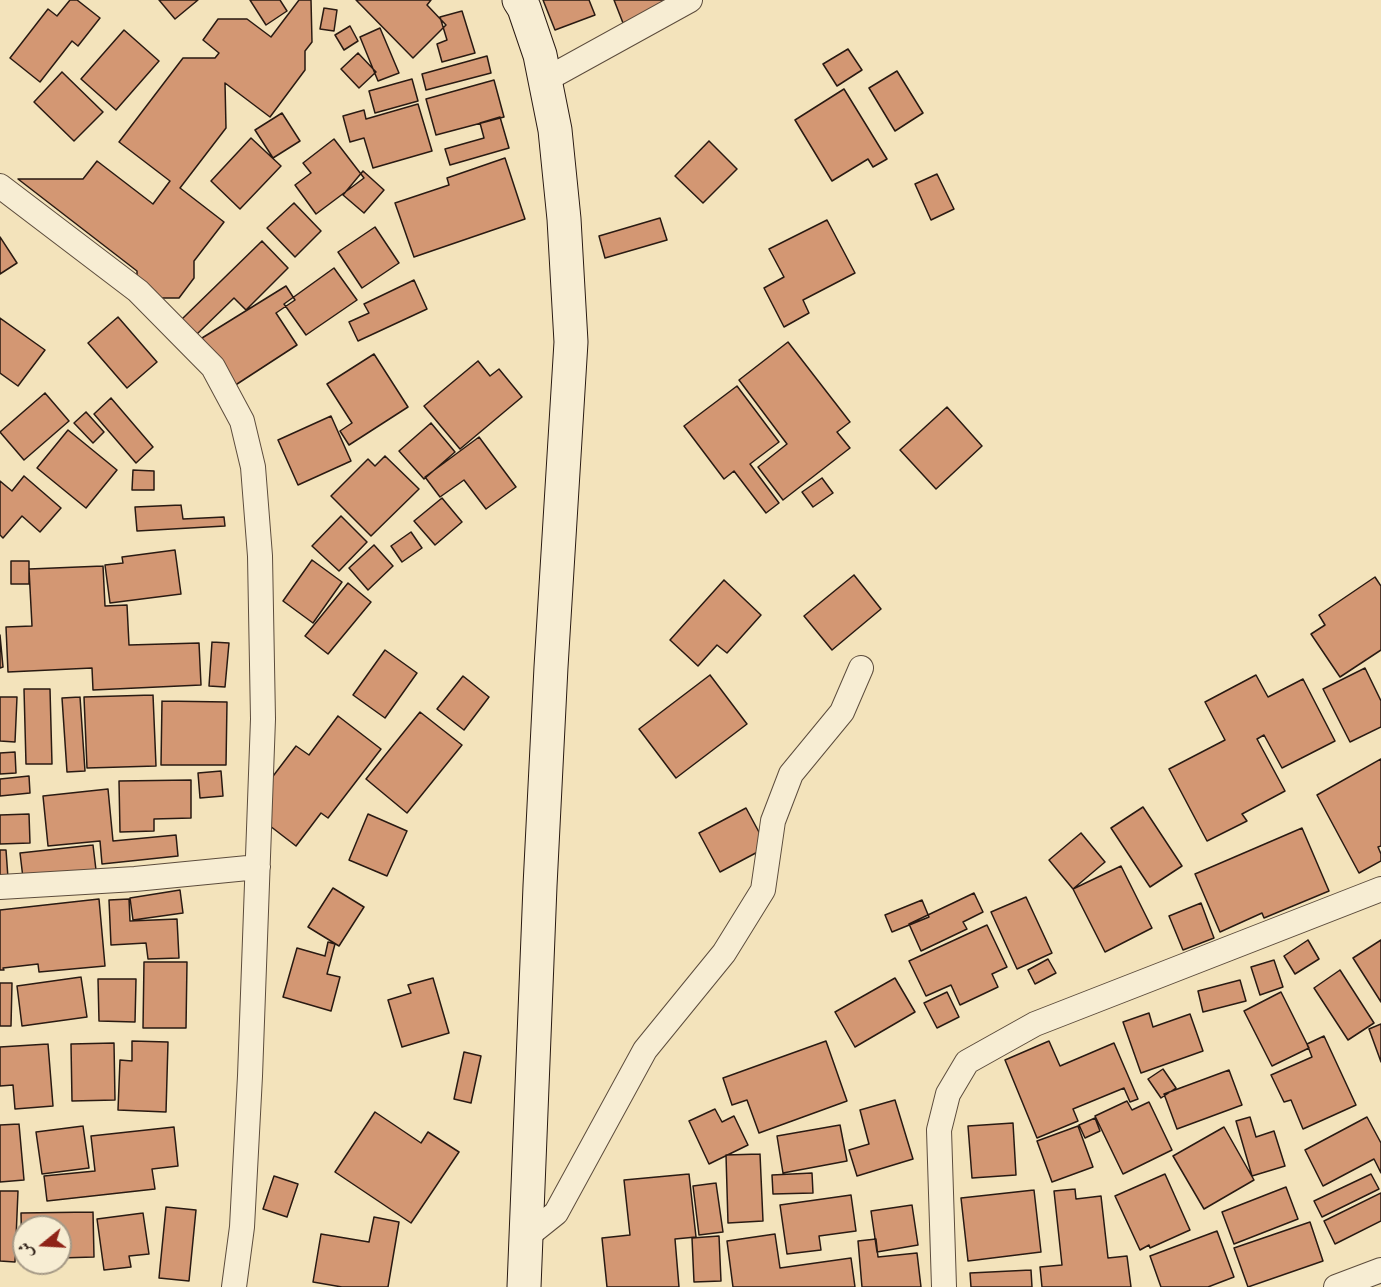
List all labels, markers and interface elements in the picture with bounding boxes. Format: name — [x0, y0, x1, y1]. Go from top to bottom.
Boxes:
north arrow — [12, 1215, 72, 1275]
text: ش — [17, 1240, 37, 1260]

